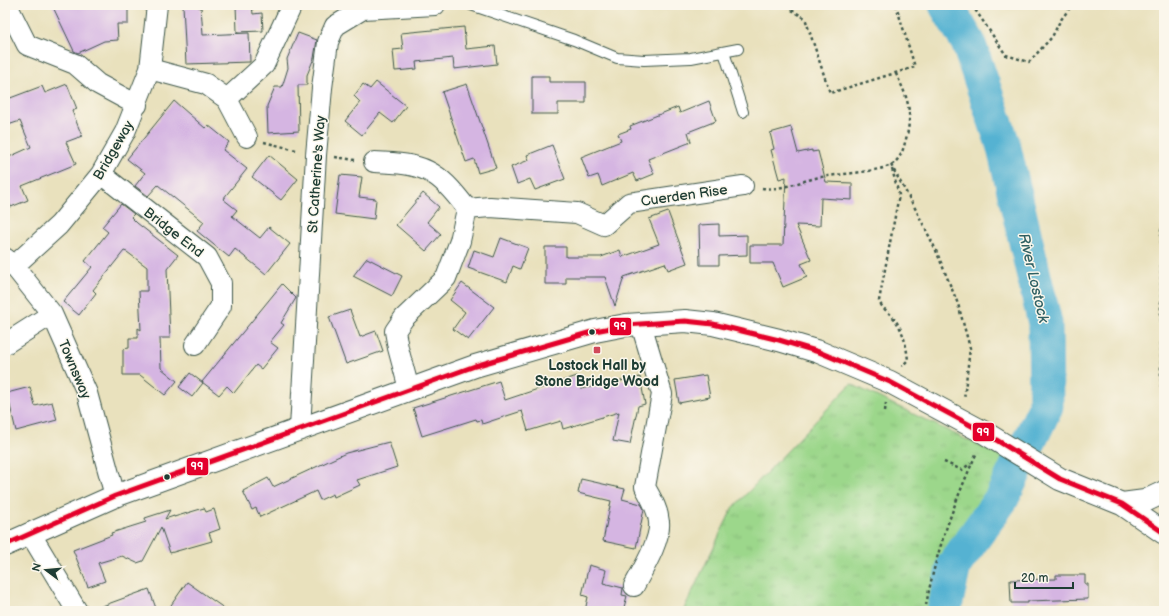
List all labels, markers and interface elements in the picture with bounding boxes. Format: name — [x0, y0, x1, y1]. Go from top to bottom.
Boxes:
street label: St Catherine's Way — [304, 114, 329, 233]
street label: Bridgeway — [90, 117, 138, 183]
street label: Cuerden Rise — [640, 181, 728, 210]
street label: Bridge End — [140, 204, 207, 261]
water label: River Lostock — [1014, 231, 1053, 325]
line badge: 99 — [609, 317, 632, 336]
text: 99 — [614, 320, 626, 333]
unlabelled marker — [587, 327, 597, 337]
street label: Townsway — [54, 337, 95, 402]
marker: Lostock Hall by Stone Bridge Wood — [592, 345, 602, 355]
place label: Lostock Hall by Stone Bridge Wood — [535, 357, 659, 390]
line badge: 99 — [972, 422, 995, 442]
text: 99 — [977, 426, 989, 439]
line badge: 99 — [186, 457, 209, 476]
text: 99 — [191, 460, 203, 473]
unlabelled marker — [162, 472, 172, 482]
north arrow — [26, 550, 66, 590]
text: N — [29, 562, 44, 573]
scale bar — [1015, 564, 1073, 590]
text: 20 m — [1021, 571, 1048, 586]

